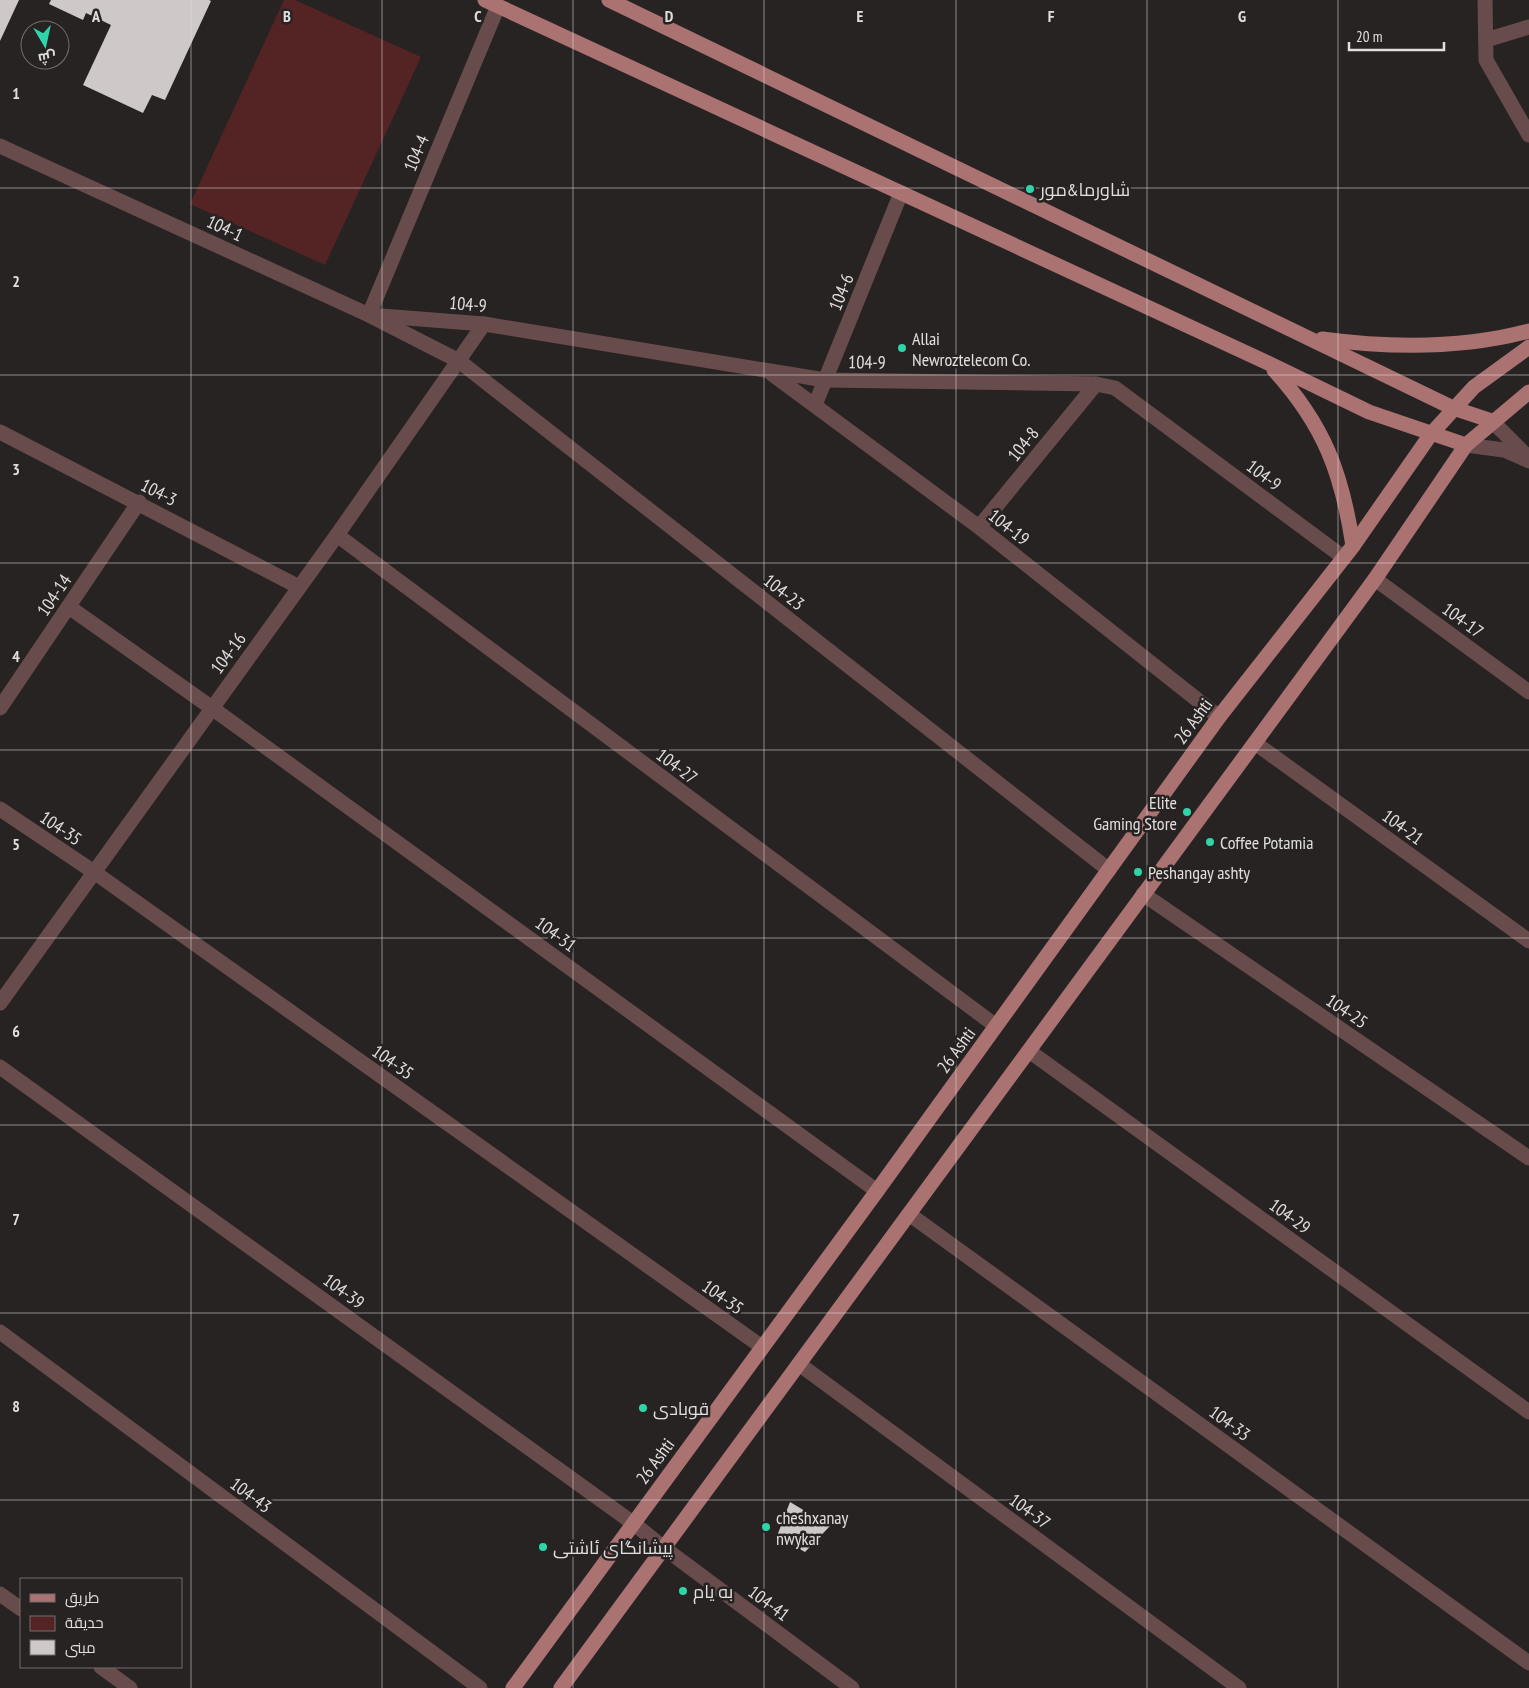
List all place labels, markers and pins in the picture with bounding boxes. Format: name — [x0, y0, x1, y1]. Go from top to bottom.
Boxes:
place label: شاورما&مور — [1039, 178, 1130, 201]
marker: شاورما&مور — [1024, 183, 1036, 195]
place label: Allai Newroztelecom Co. — [912, 327, 1030, 371]
marker: Allai Newroztelecom Co. — [896, 342, 908, 354]
place label: Elite Gaming Store — [1093, 791, 1177, 835]
marker: Elite Gaming Store — [1181, 806, 1193, 818]
place label: Coffee Potamia — [1220, 831, 1313, 854]
marker: Coffee Potamia — [1204, 836, 1216, 848]
place label: Peshangay ashty — [1148, 861, 1250, 884]
marker: Peshangay ashty — [1132, 866, 1144, 878]
place label: قوبادی — [653, 1397, 709, 1420]
marker: قوبادی — [637, 1402, 649, 1414]
place label: cheshxanay nwykar — [776, 1506, 848, 1550]
marker: cheshxanay nwykar — [760, 1521, 772, 1533]
place label: پیشانگای ئاشتی — [553, 1536, 673, 1560]
marker: پیشانگای ئاشتی — [537, 1541, 549, 1553]
place label: به يام — [693, 1580, 733, 1604]
marker: به يام — [677, 1585, 689, 1597]

